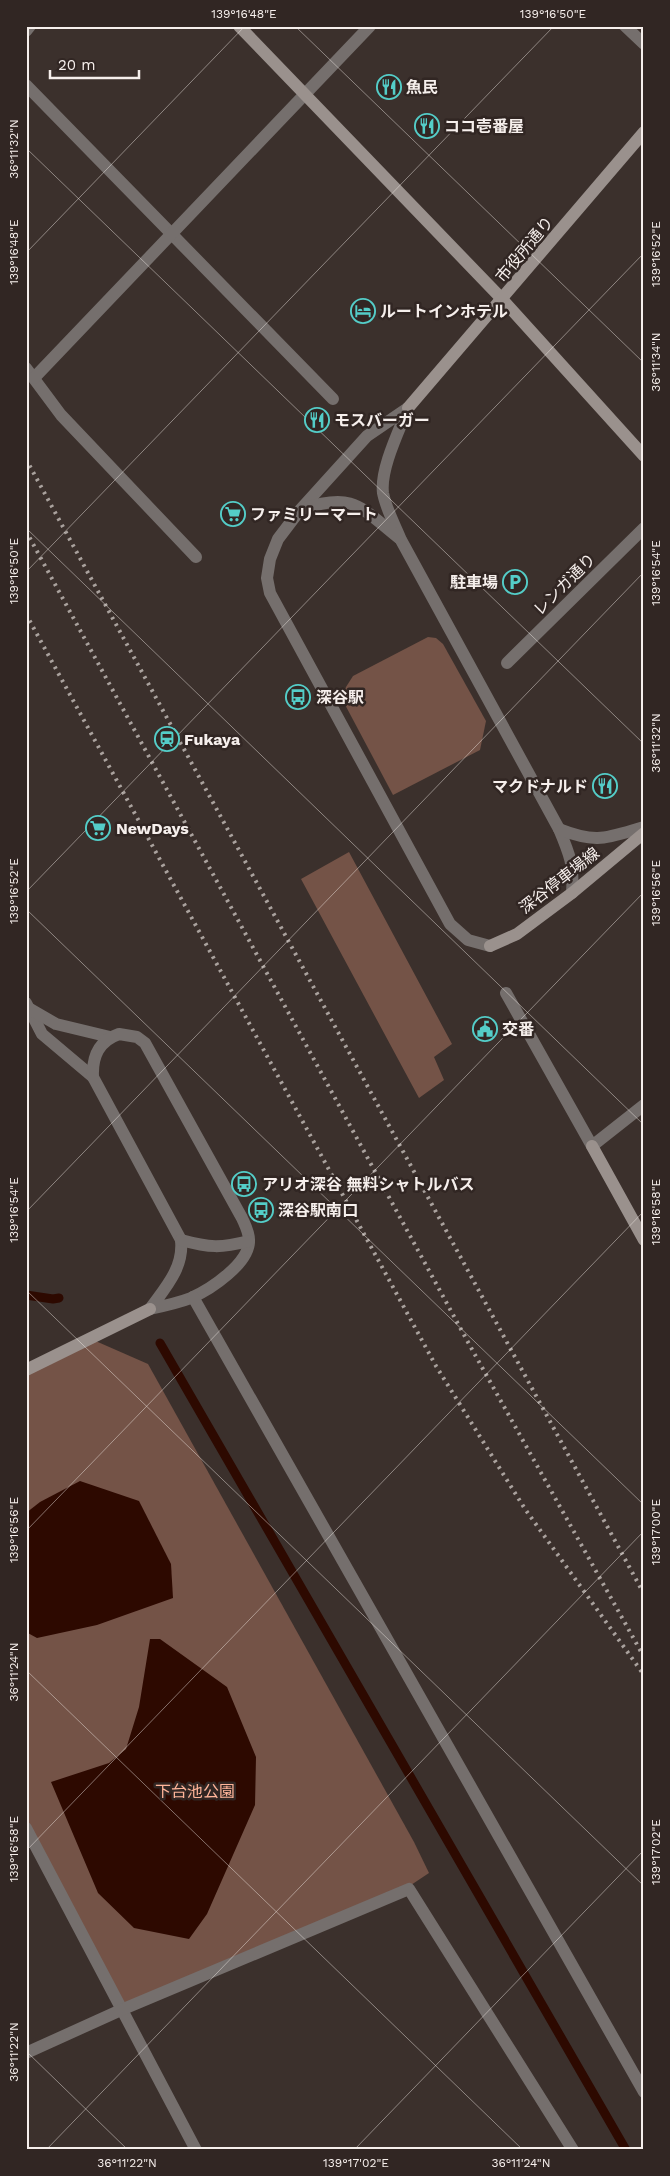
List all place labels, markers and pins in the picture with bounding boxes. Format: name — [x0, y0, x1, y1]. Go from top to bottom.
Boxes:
restaurant icon: 魚民 — [376, 74, 402, 100]
place label: 魚民 — [406, 78, 438, 97]
restaurant icon: ココ壱番屋 — [414, 113, 440, 139]
place label: ココ壱番屋 — [444, 117, 524, 136]
hotel icon: ルートインホテル — [350, 298, 376, 324]
place label: ルートインホテル — [380, 302, 508, 321]
restaurant icon: モスバーガー — [304, 407, 330, 433]
place label: モスバーガー — [334, 411, 430, 430]
supermarket icon: ファミリーマート — [220, 501, 246, 527]
place label: ファミリーマート — [250, 505, 378, 524]
parking icon: 駐車場 — [502, 569, 528, 595]
place label: 駐車場 — [450, 573, 498, 592]
bus stop icon: 深谷駅 — [285, 684, 311, 710]
place label: 深谷駅 — [316, 688, 364, 707]
station icon: Fukaya — [154, 726, 180, 752]
place label: Fukaya — [184, 730, 241, 749]
restaurant icon: マクドナルド — [592, 773, 618, 799]
place label: マクドナルド — [492, 777, 588, 796]
supermarket icon: NewDays — [85, 815, 111, 841]
place label: NewDays — [116, 819, 189, 838]
public building icon: 交番 — [472, 1016, 498, 1042]
place label: 交番 — [502, 1020, 534, 1039]
bus stop icon: アリオ深谷 無料シャトルバス — [231, 1171, 257, 1197]
place label: アリオ深谷 無料シャトルバス — [262, 1175, 475, 1194]
bus stop icon: 深谷駅南口 — [248, 1197, 274, 1223]
place label: 深谷駅南口 — [278, 1201, 358, 1220]

